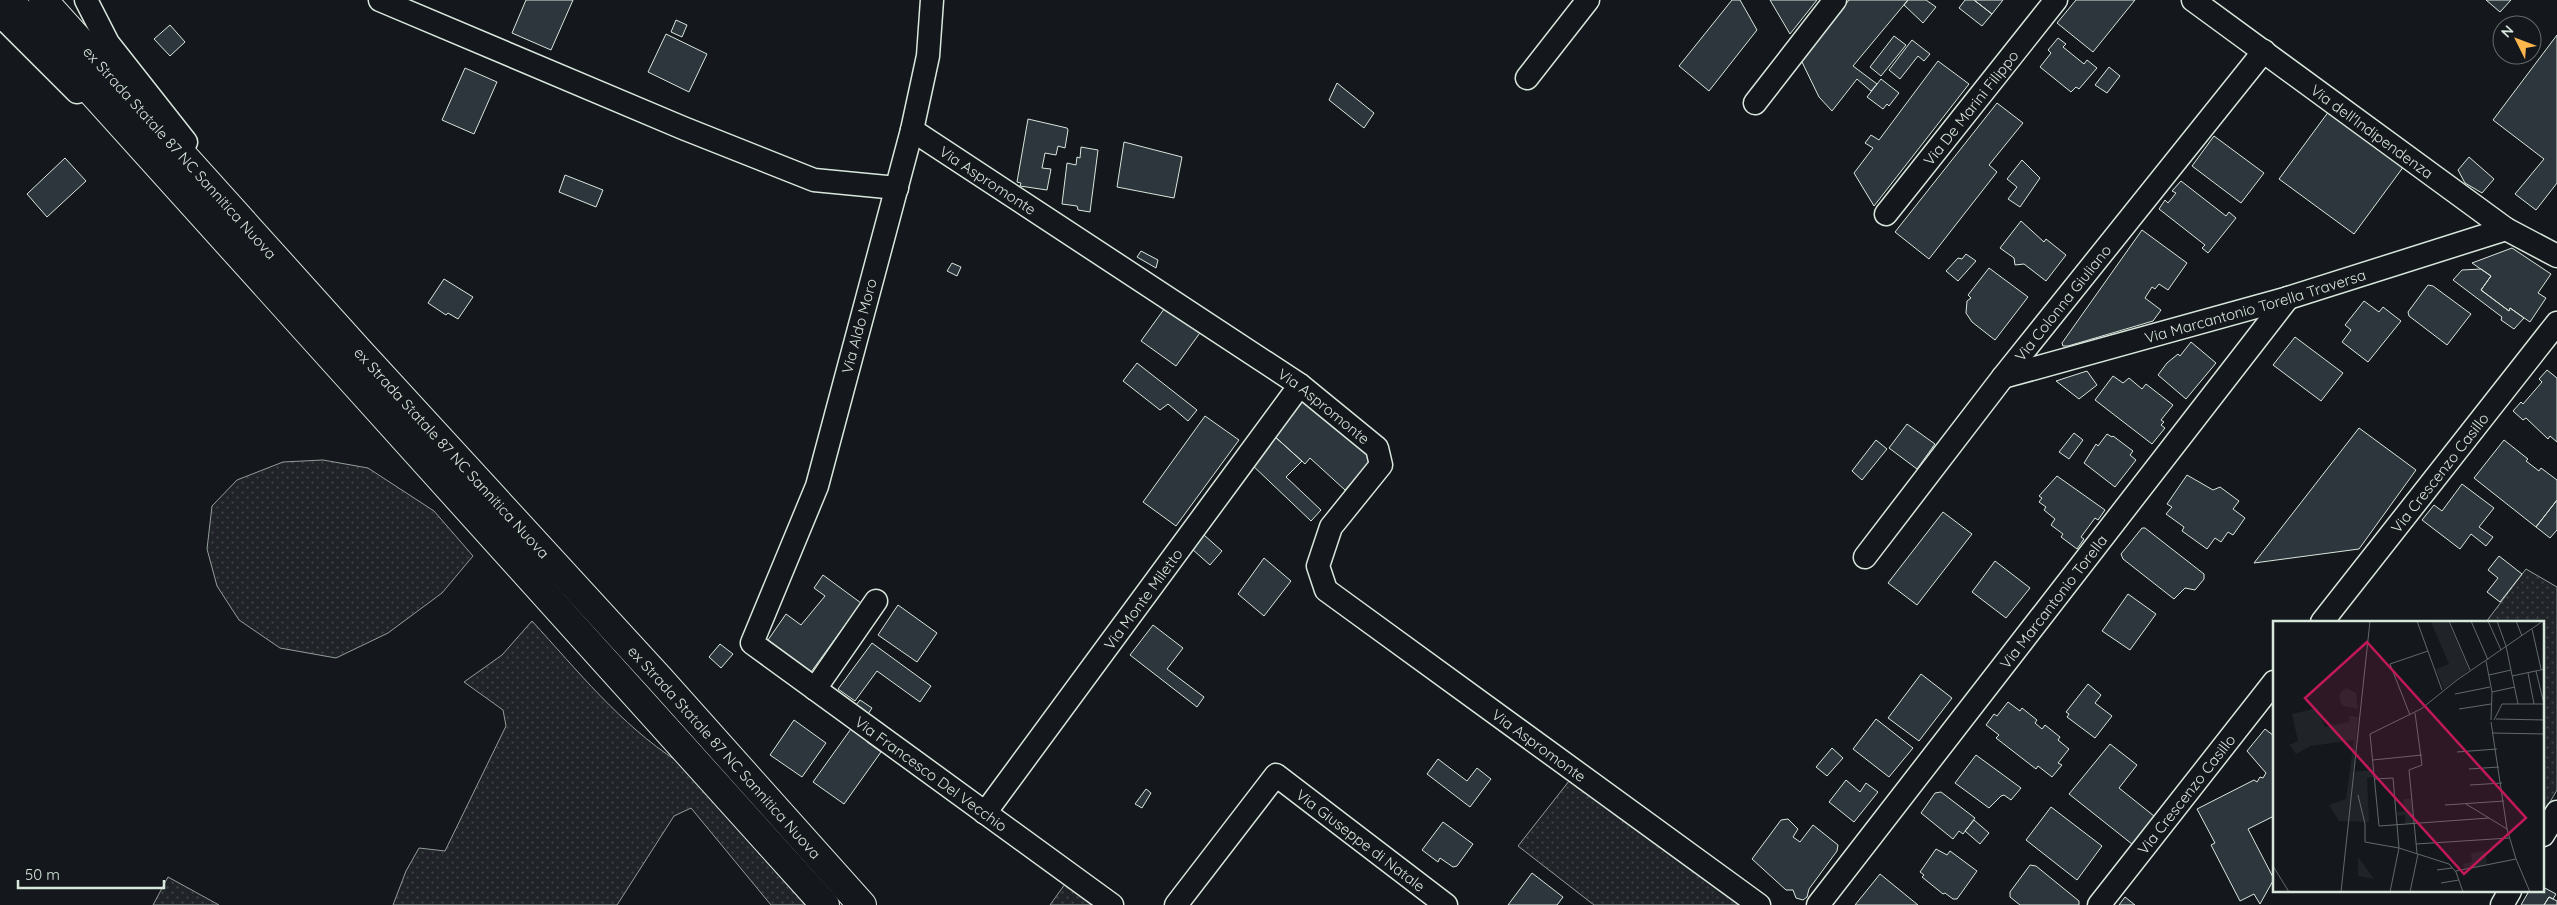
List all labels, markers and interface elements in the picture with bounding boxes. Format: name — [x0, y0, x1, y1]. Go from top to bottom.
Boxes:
north arrow — [2492, 15, 2542, 65]
text: N — [2497, 21, 2517, 41]
street label: ex Strada Statale 87 NC Sannitica Nuova — [79, 42, 281, 263]
street label: Via De Marini Filippo — [1919, 46, 2022, 169]
street label: Via dell'Indipendenza — [2307, 80, 2437, 182]
street label: Via Aspromonte — [936, 141, 1040, 219]
street label: Via Colonna Giuliano — [2010, 241, 2115, 365]
street label: Via Marcantonio Torella Traversa — [2142, 264, 2368, 347]
street label: Via Aldo Moro — [837, 276, 881, 376]
street label: ex Strada Statale 87 NC Sannitica Nuova — [350, 343, 554, 562]
street label: Via Aspromonte — [1275, 364, 1374, 448]
street label: Via Crescenzo Casillo — [2386, 409, 2492, 536]
street label: Via Marcantonio Torella — [1995, 531, 2111, 672]
street label: Via Monte Miletto — [1099, 545, 1186, 653]
inset map — [2273, 621, 2544, 892]
street label: ex Strada Statale 87 NC Sannitica Nuova — [624, 641, 825, 863]
street label: Via Aspromonte — [1488, 705, 1590, 786]
street label: Via Francesco Del Vecchio — [851, 712, 1011, 835]
street label: Via Crescenzo Casillo — [2133, 730, 2239, 858]
street label: Via Giuseppe di Natale — [1293, 785, 1429, 895]
scale bar — [18, 858, 164, 890]
text: 50 m — [25, 865, 60, 884]

